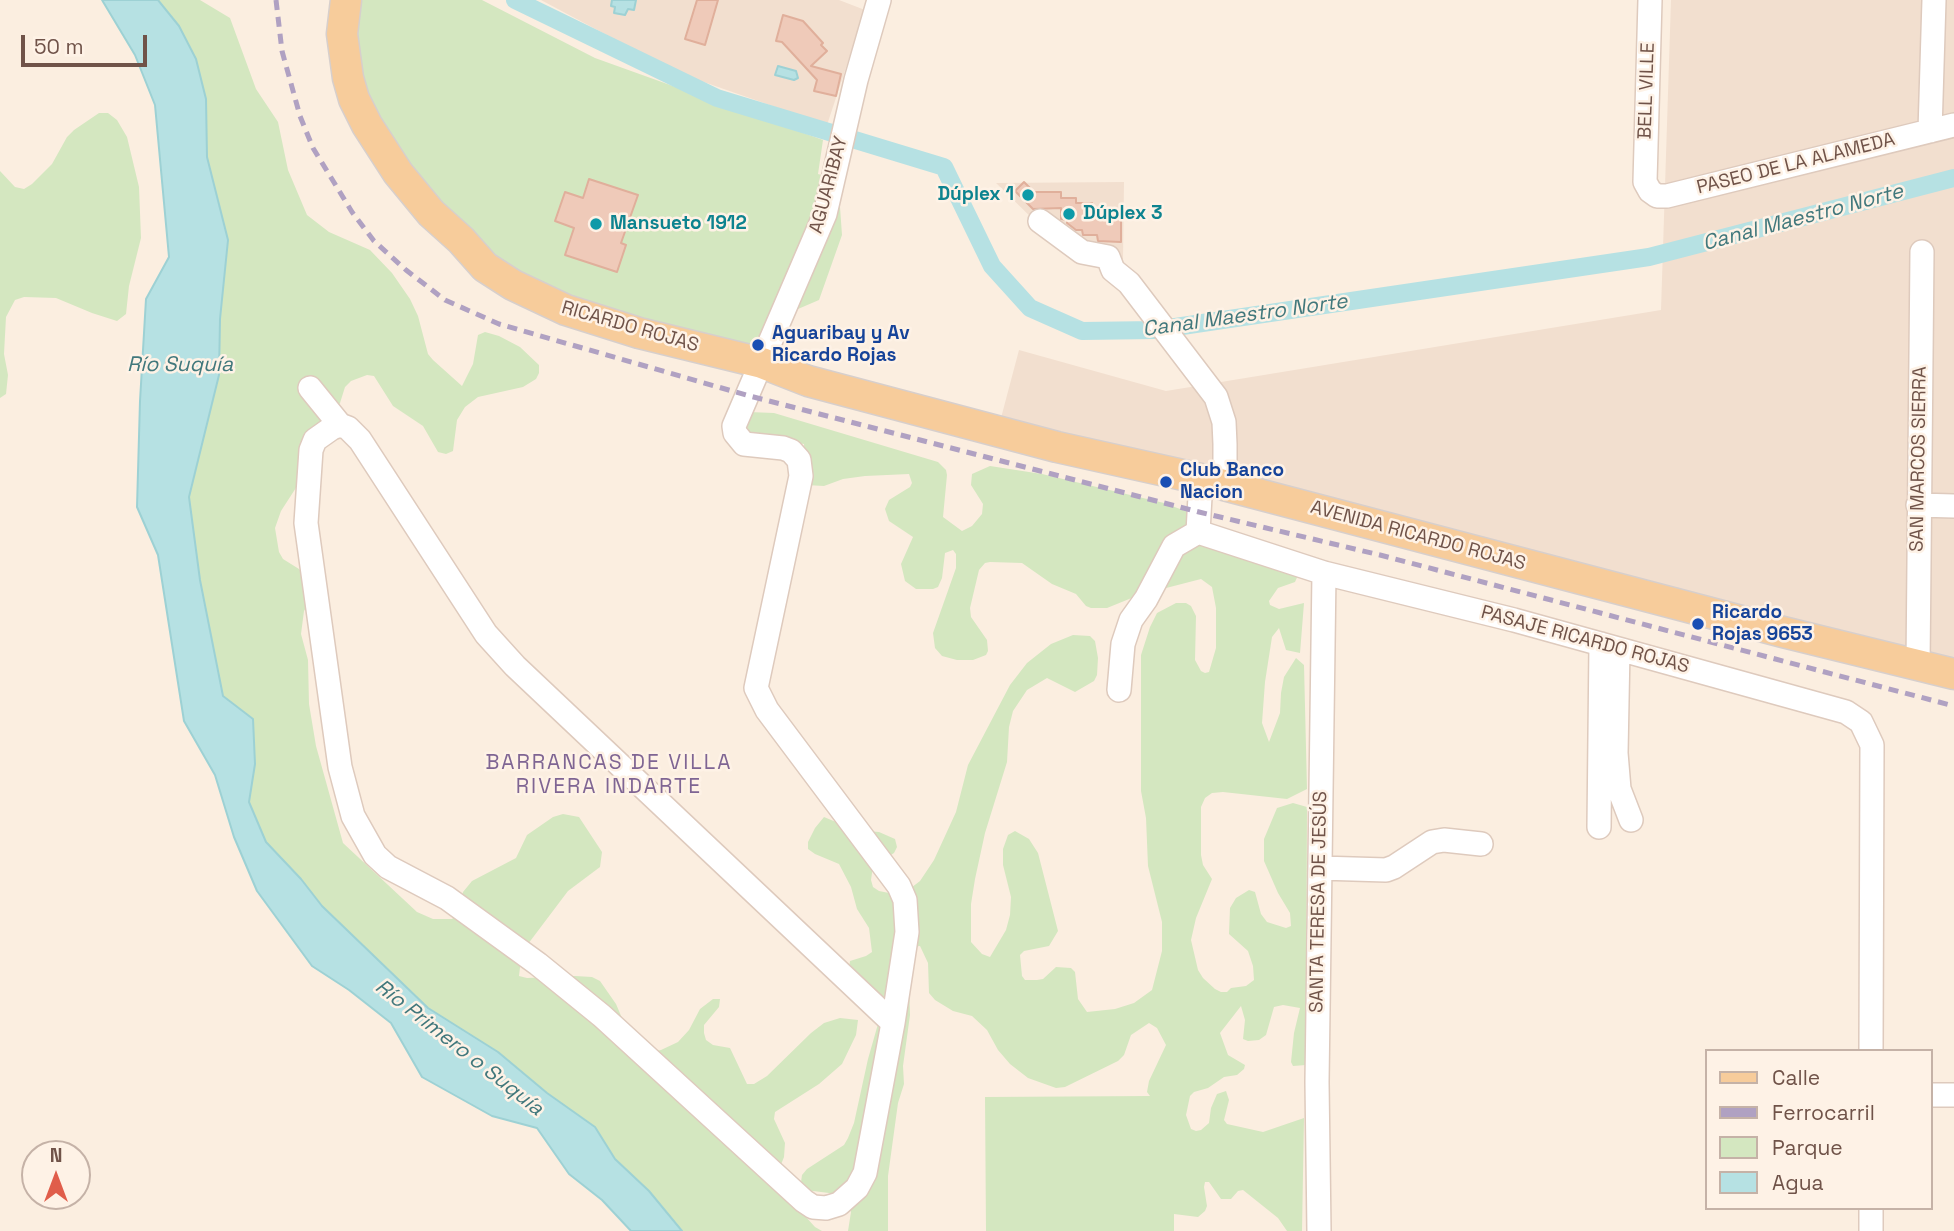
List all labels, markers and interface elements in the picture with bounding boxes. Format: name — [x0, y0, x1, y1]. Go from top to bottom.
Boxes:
scale bar — [24, 21, 150, 65]
text: 50 m — [34, 33, 84, 60]
street label: BELL VILLE — [1634, 42, 1660, 140]
street label: PASEO DE LA ALAMEDA — [1695, 128, 1897, 200]
street label: AGUARIBAY — [805, 134, 853, 236]
water label: Canal Maestro Norte — [1700, 179, 1906, 257]
place label: Dúplex 1 — [937, 184, 1014, 206]
marker: Dúplex 1 — [1020, 187, 1036, 203]
place label: Dúplex 3 — [1083, 203, 1163, 225]
marker: Dúplex 3 — [1061, 206, 1077, 222]
place label: Mansueto 1912 — [610, 213, 747, 235]
marker: Mansueto 1912 — [588, 216, 604, 232]
water label: Canal Maestro Norte — [1141, 289, 1349, 343]
street label: RICARDO ROJAS — [559, 296, 701, 358]
place label: Aguaribay y Av Ricardo Rojas — [772, 323, 910, 367]
marker: Aguaribay y Av Ricardo Rojas — [750, 337, 766, 353]
water label: Río Suquía — [127, 352, 233, 378]
street label: SAN MARCOS SIERRA — [1906, 366, 1932, 552]
place label: Club Banco Nacion — [1180, 460, 1284, 504]
marker: Club Banco Nacion — [1158, 474, 1174, 490]
street label: AVENIDA RICARDO ROJAS — [1308, 496, 1528, 576]
street label: PASAJE RICARDO ROJAS — [1478, 601, 1692, 679]
place label: Ricardo Rojas 9653 — [1712, 602, 1813, 646]
marker: Ricardo Rojas 9653 — [1690, 616, 1706, 632]
district label: BARRANCAS DE VILLA RIVERA INDARTE — [488, 750, 730, 800]
street label: SANTA TERESA DE JESÚS — [1306, 791, 1332, 1013]
water label: Río Primero o Suquía — [370, 974, 548, 1122]
legend — [1706, 1049, 1933, 1210]
text: Calle — [1772, 1064, 1820, 1091]
text: Ferrocarril — [1772, 1099, 1875, 1126]
text: Parque — [1772, 1134, 1843, 1161]
north arrow — [21, 1140, 91, 1210]
text: N — [50, 1143, 62, 1168]
text: Agua — [1772, 1169, 1824, 1196]

